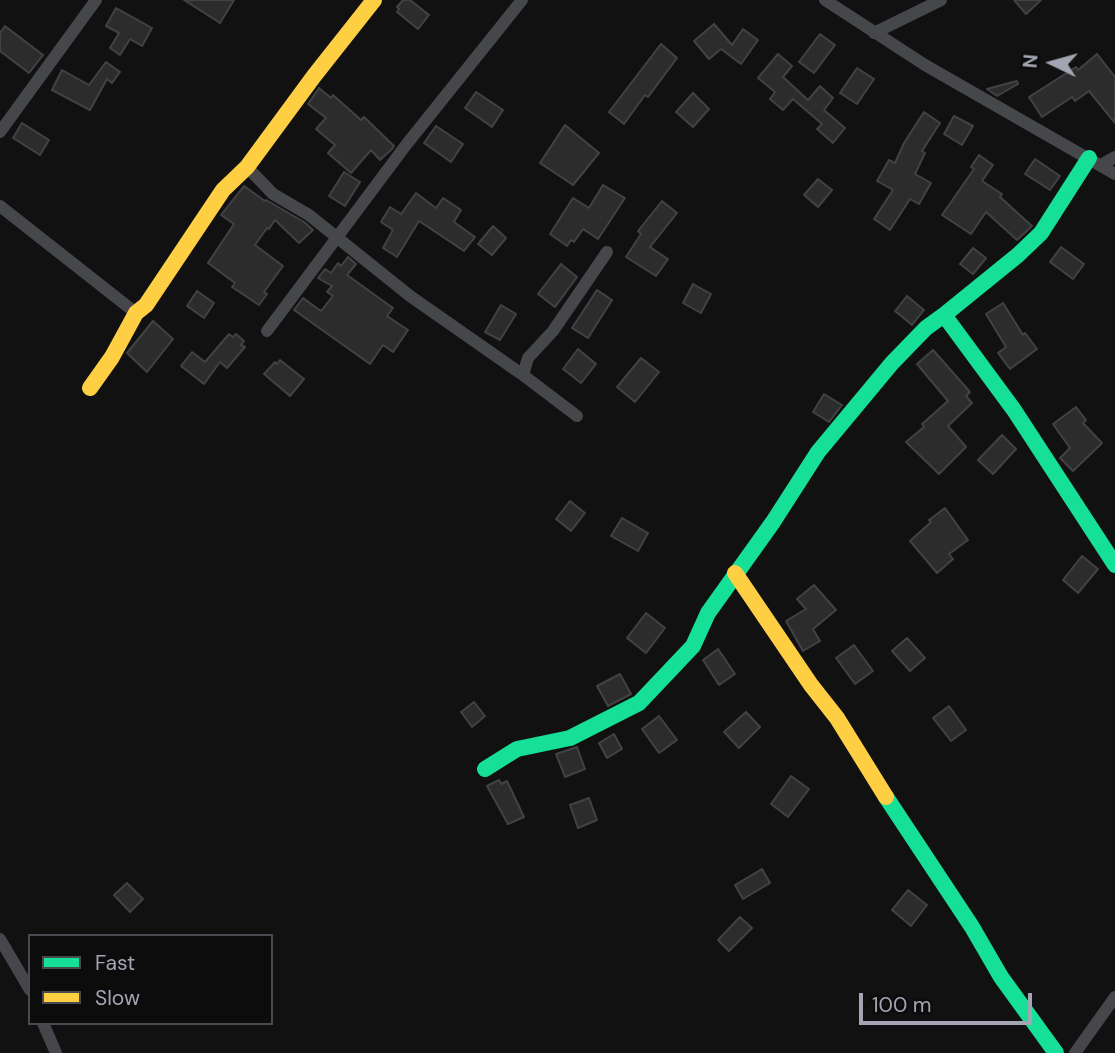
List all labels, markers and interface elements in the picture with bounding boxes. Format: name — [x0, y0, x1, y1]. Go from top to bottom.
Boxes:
north arrow — [1017, 28, 1087, 98]
text: N — [1018, 53, 1044, 69]
legend — [28, 934, 273, 1025]
text: Fast — [95, 949, 135, 977]
scale bar — [863, 979, 1036, 1023]
text: Slow — [95, 984, 140, 1012]
text: 100 m — [872, 991, 932, 1019]

